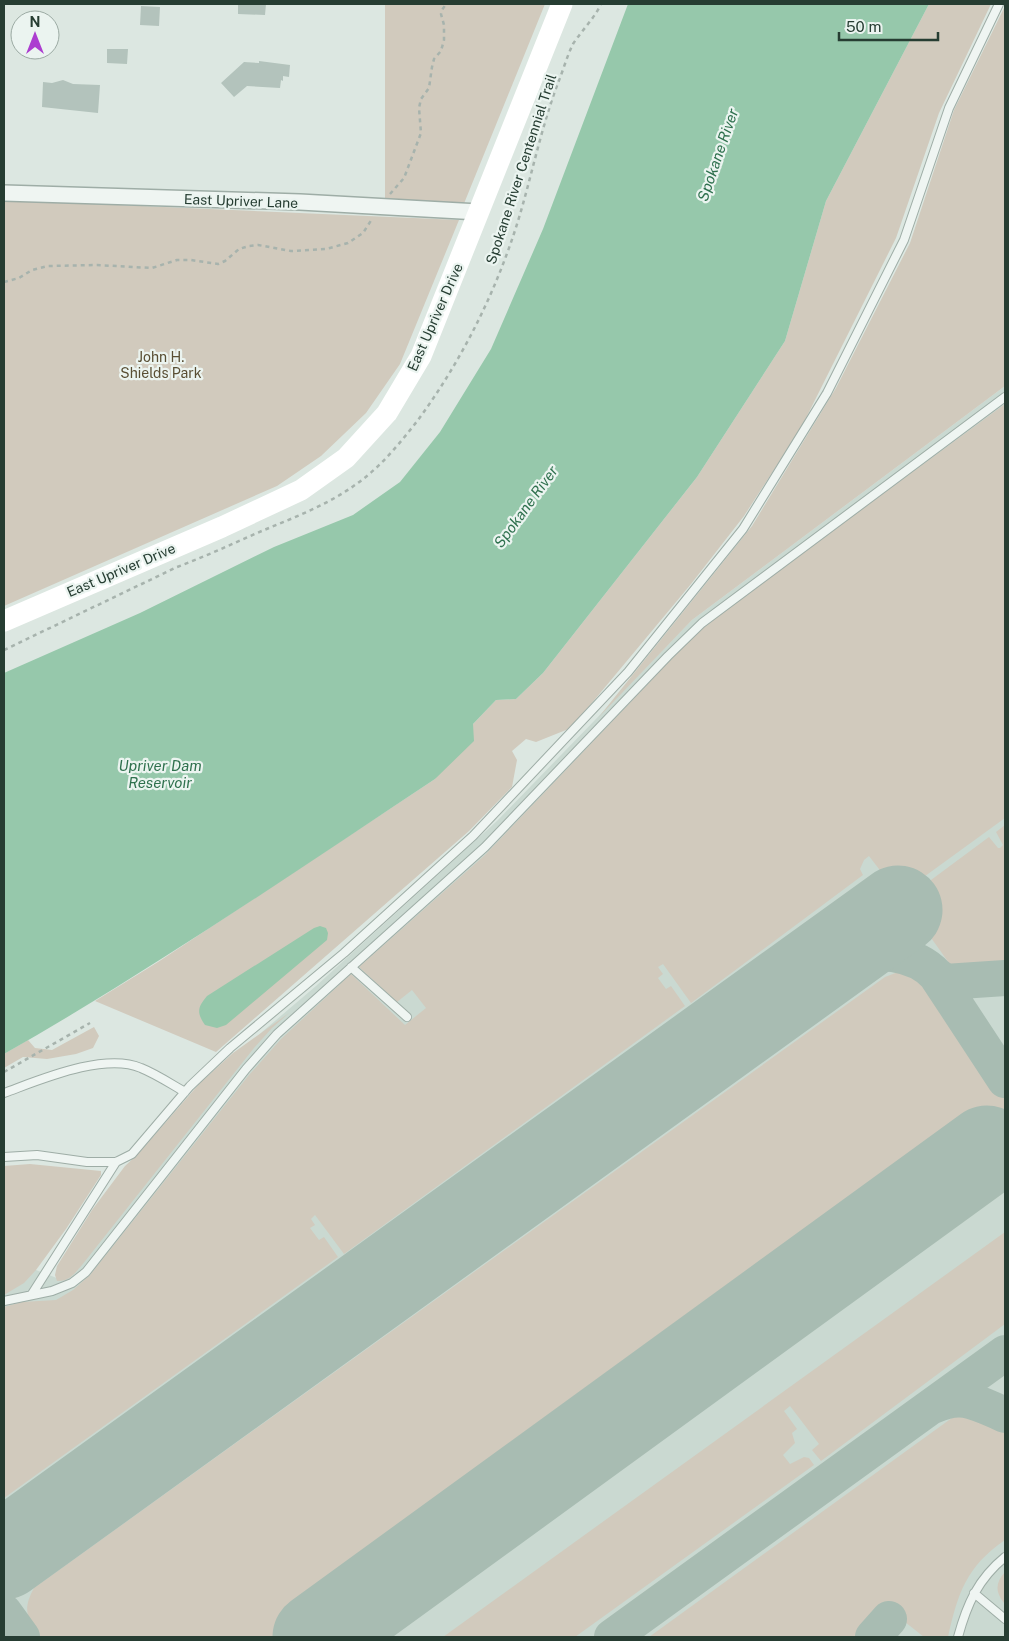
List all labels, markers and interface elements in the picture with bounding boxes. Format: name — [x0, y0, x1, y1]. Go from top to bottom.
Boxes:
north arrow — [10, 10, 60, 60]
scale bar — [839, 10, 938, 42]
text: N — [30, 14, 40, 30]
text: 50 m — [846, 18, 881, 35]
street label: Spokane River Centennial Trail — [483, 72, 559, 266]
water label: Spokane River — [694, 106, 741, 203]
street label: East Upriver Lane — [184, 191, 299, 211]
street label: East Upriver Drive — [404, 261, 466, 373]
park label: John H. Shields Park — [120, 349, 202, 381]
water label: Spokane River — [490, 462, 561, 551]
street label: East Upriver Drive — [64, 540, 178, 600]
water label: Upriver Dam Reservoir — [118, 757, 202, 791]

